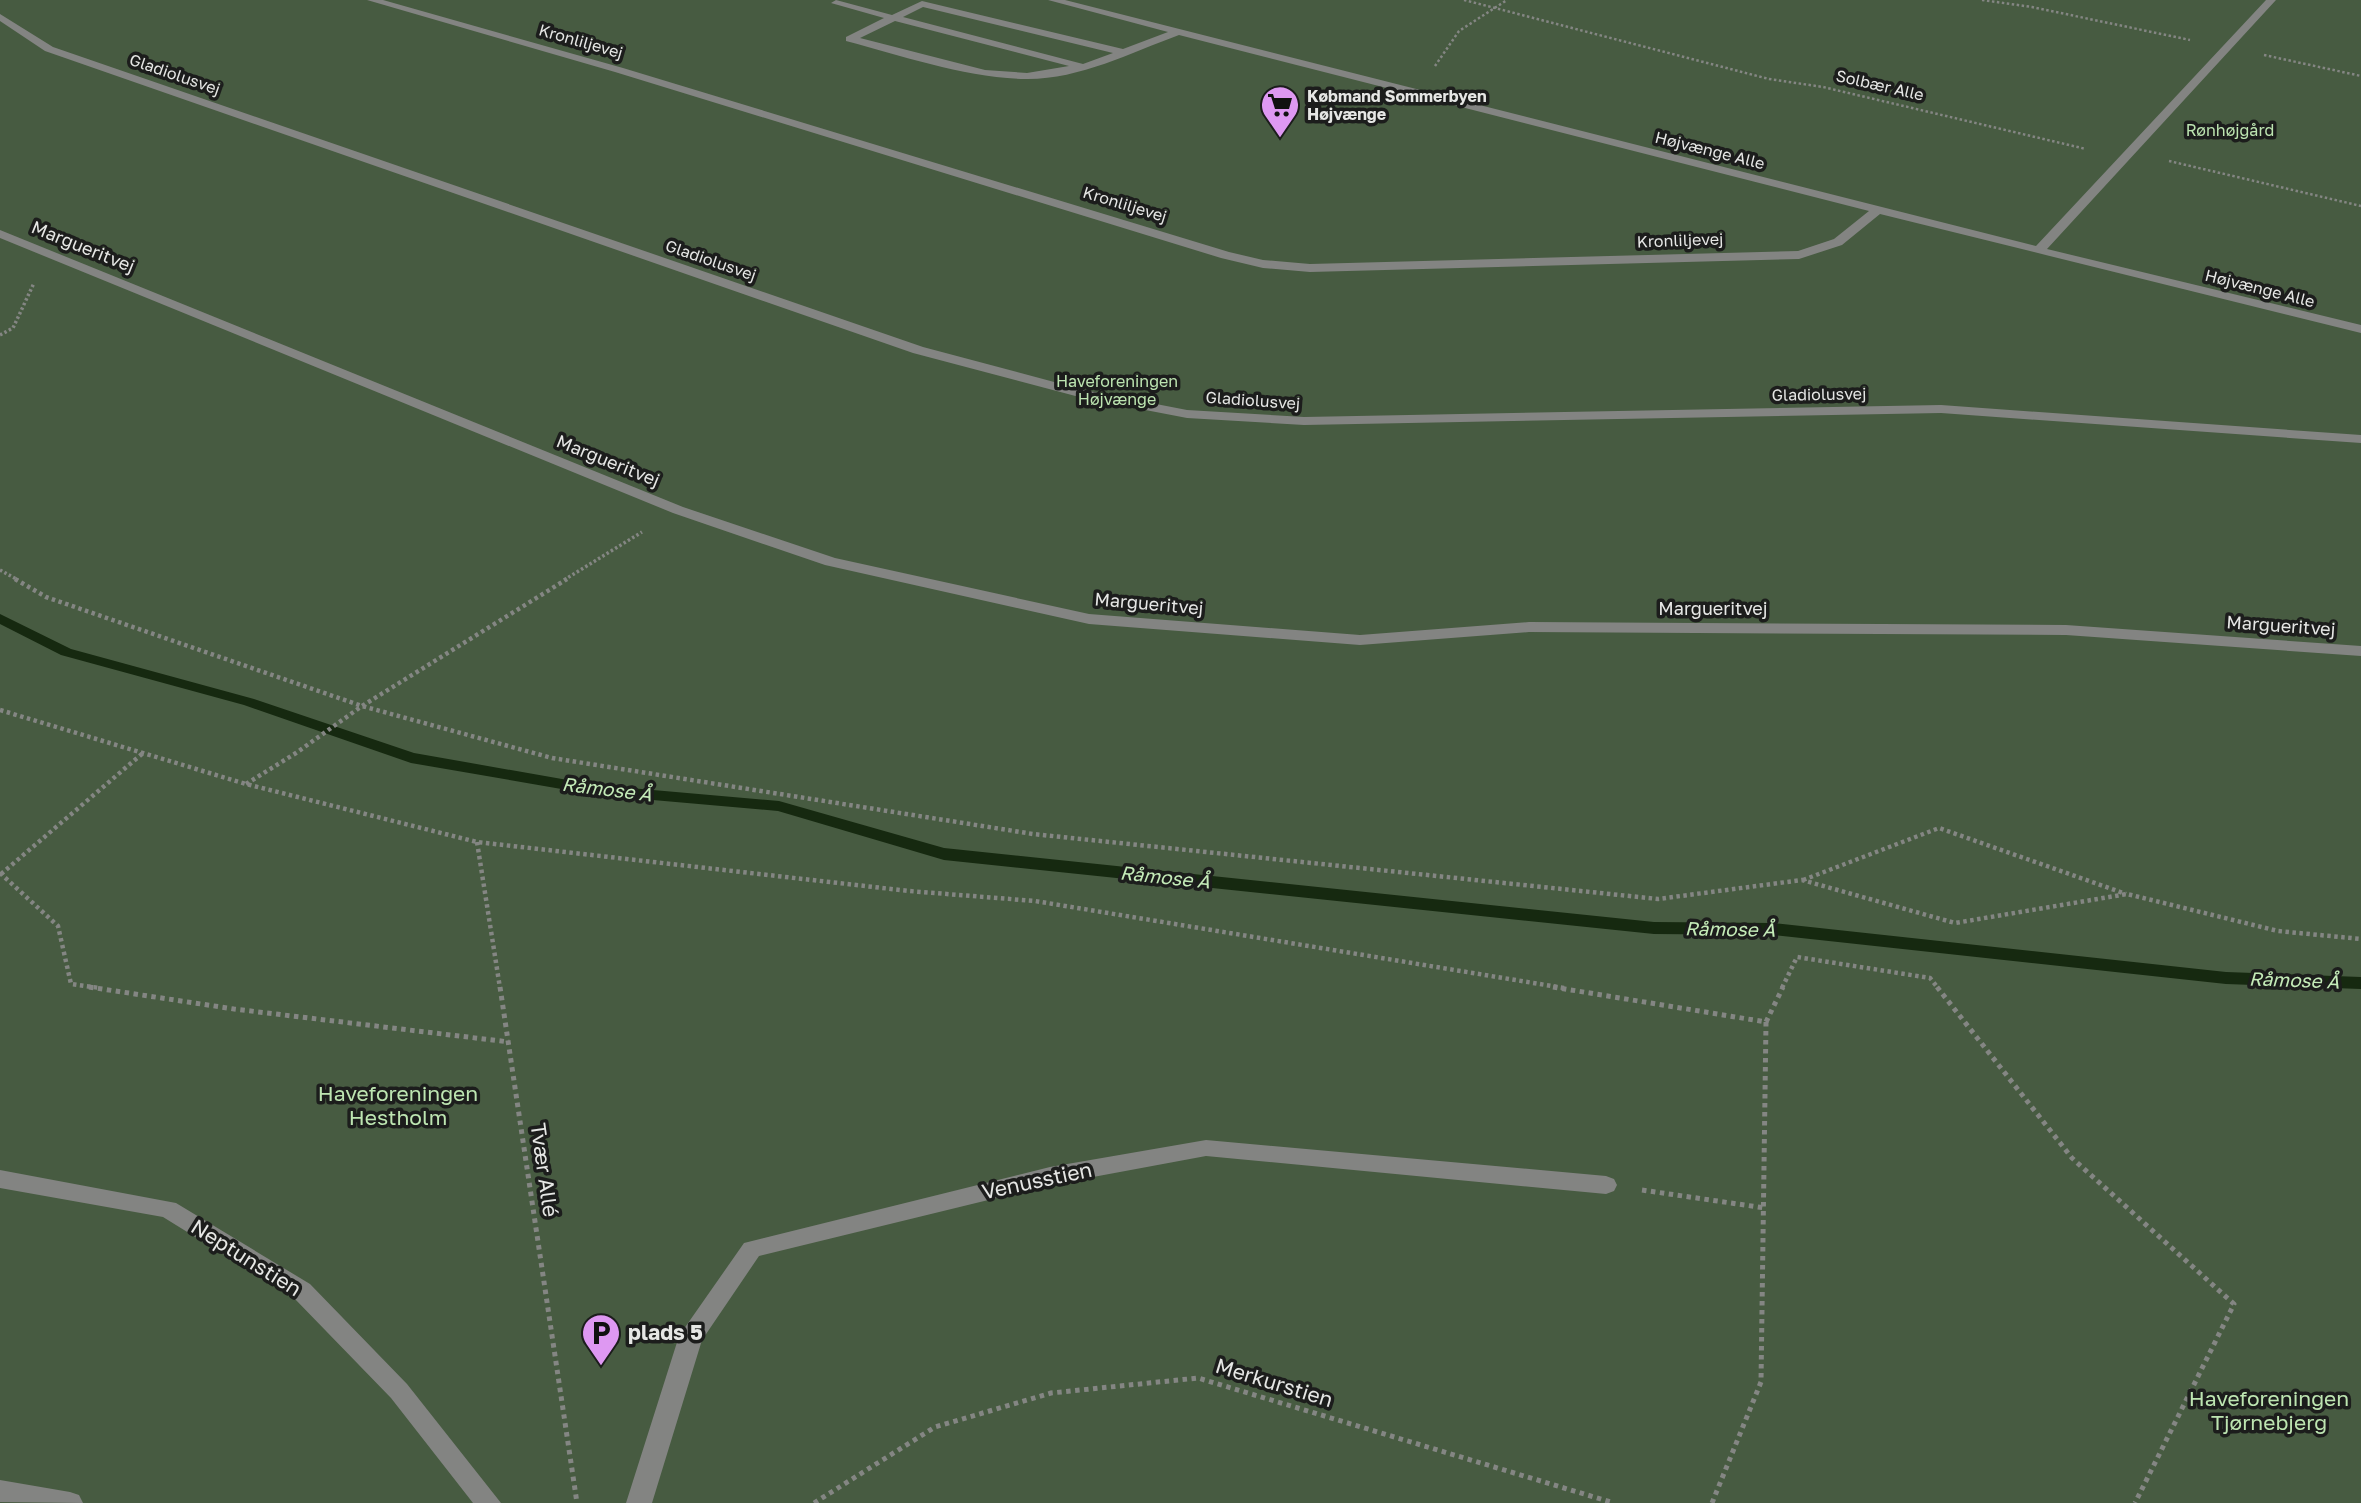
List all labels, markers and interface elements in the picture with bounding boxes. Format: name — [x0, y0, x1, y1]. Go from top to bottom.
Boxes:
street label: Kronliljevej — [537, 19, 625, 63]
street label: Gladiolusvej — [127, 49, 223, 99]
street label: Solbær Alle — [1834, 65, 1926, 105]
supermarket icon: Købmand Sommerbyen Højvænge — [1259, 84, 1301, 139]
place label: Købmand Sommerbyen Højvænge — [1307, 86, 1487, 124]
park label: Rønhøjgård — [2186, 120, 2274, 140]
street label: Højvænge Alle — [1653, 127, 1767, 173]
street label: Kronliljevej — [1081, 182, 1169, 226]
street label: Margueritvej — [29, 215, 138, 277]
street label: Kronliljevej — [1636, 228, 1724, 252]
street label: Gladiolusvej — [663, 235, 759, 285]
street label: Højvænge Alle — [2203, 265, 2317, 311]
park label: Haveforeningen Højvænge — [1056, 371, 1178, 409]
street label: Gladiolusvej — [1772, 383, 1866, 405]
street label: Gladiolusvej — [1205, 387, 1301, 413]
street label: Margueritvej — [554, 429, 663, 491]
street label: Margueritvej — [1094, 587, 1204, 619]
street label: Margueritvej — [1658, 597, 1768, 619]
street label: Margueritvej — [2226, 610, 2336, 640]
water label: Råmose Å — [561, 772, 654, 805]
water label: Råmose Å — [1119, 860, 1211, 893]
water label: Råmose Å — [1685, 916, 1776, 941]
water label: Råmose Å — [2249, 966, 2340, 993]
park label: Haveforeningen Hestholm — [318, 1080, 478, 1130]
street label: Tvær Allé — [526, 1121, 564, 1219]
street label: Venusstien — [979, 1156, 1094, 1204]
street label: Neptunstien — [186, 1213, 307, 1301]
parking icon: plads 5 — [580, 1312, 622, 1367]
place label: plads 5 — [628, 1319, 703, 1345]
street label: Merkurstien — [1212, 1352, 1336, 1412]
park label: Haveforeningen Tjørnebjerg — [2189, 1385, 2349, 1435]

